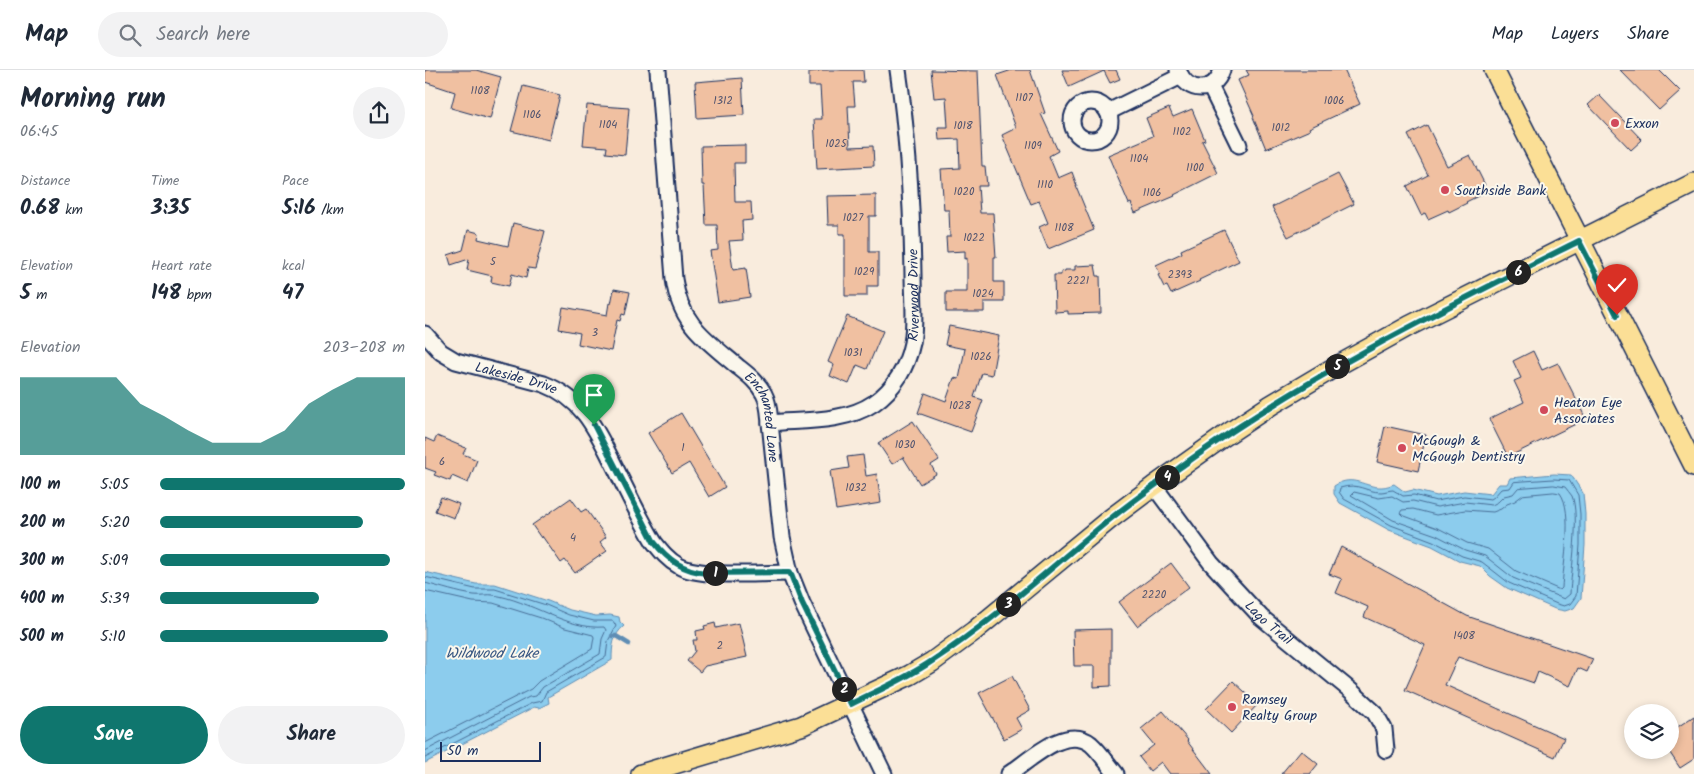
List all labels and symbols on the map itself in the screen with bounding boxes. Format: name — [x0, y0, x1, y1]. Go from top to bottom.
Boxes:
house number: 1108 — [470, 82, 490, 100]
house number: 1107 — [1015, 89, 1034, 107]
house number: 1312 — [713, 92, 733, 110]
house number: 1006 — [1324, 92, 1344, 110]
house number: 1106 — [523, 106, 541, 124]
place label: Exxon — [1625, 113, 1659, 135]
house number: 1104 — [599, 116, 617, 134]
house number: 1018 — [953, 117, 973, 135]
marker: Exxon — [1609, 117, 1621, 129]
house number: 1012 — [1272, 119, 1290, 137]
house number: 1102 — [1173, 123, 1191, 141]
house number: 1025 — [825, 135, 848, 153]
house number: 1109 — [1024, 137, 1043, 155]
house number: 1104 — [1130, 150, 1148, 168]
house number: 1100 — [1186, 159, 1204, 177]
house number: 1110 — [1037, 176, 1053, 194]
place label: Southside Bank — [1455, 180, 1547, 202]
house number: 1020 — [954, 183, 975, 201]
house number: 1106 — [1143, 184, 1161, 202]
marker: Southside Bank — [1439, 184, 1451, 196]
house number: 1027 — [843, 209, 864, 227]
house number: 1108 — [1054, 219, 1074, 237]
house number: 1022 — [963, 229, 985, 247]
street label: Riverwood Drive — [902, 248, 926, 343]
house number: 5 — [490, 253, 497, 271]
pin: 6 — [1505, 260, 1531, 284]
house number: 1029 — [854, 263, 875, 281]
pin — [1596, 264, 1638, 315]
house number: 2393 — [1168, 266, 1192, 284]
house number: 2221 — [1067, 272, 1089, 290]
house number: 1024 — [972, 285, 994, 303]
house number: 3 — [592, 324, 598, 342]
house number: 1031 — [844, 344, 862, 362]
house number: 1026 — [970, 348, 992, 366]
pin: 5 — [1325, 354, 1349, 378]
street label: Lakeside Drive — [472, 356, 562, 401]
street label: Enchanted Lane — [739, 366, 784, 464]
pin — [573, 374, 615, 425]
place label: Heaton Eye Associates — [1554, 392, 1623, 430]
house number: 1028 — [949, 397, 971, 415]
marker: Heaton Eye Associates — [1538, 404, 1550, 416]
place label: McGough & McGough Dentistry — [1412, 430, 1525, 468]
house number: 1030 — [895, 436, 916, 454]
house number: 1 — [681, 439, 685, 457]
marker: McGough & McGough Dentistry — [1396, 442, 1408, 454]
house number: 6 — [439, 453, 445, 471]
pin: 4 — [1155, 464, 1179, 490]
house number: 1032 — [845, 479, 867, 497]
house number: 4 — [570, 529, 576, 547]
pin: 1 — [703, 560, 727, 586]
house number: 2220 — [1142, 586, 1167, 604]
pin: 3 — [995, 592, 1021, 616]
street label: Lago Trail — [1239, 596, 1298, 651]
house number: 1408 — [1453, 627, 1475, 645]
house number: 2 — [717, 637, 723, 655]
water label: Wildwood Lake — [446, 642, 540, 666]
pin: 2 — [831, 676, 857, 702]
place label: Ramsey Realty Group — [1242, 689, 1317, 727]
marker: Ramsey Realty Group — [1226, 701, 1238, 713]
scale bar — [440, 739, 541, 762]

